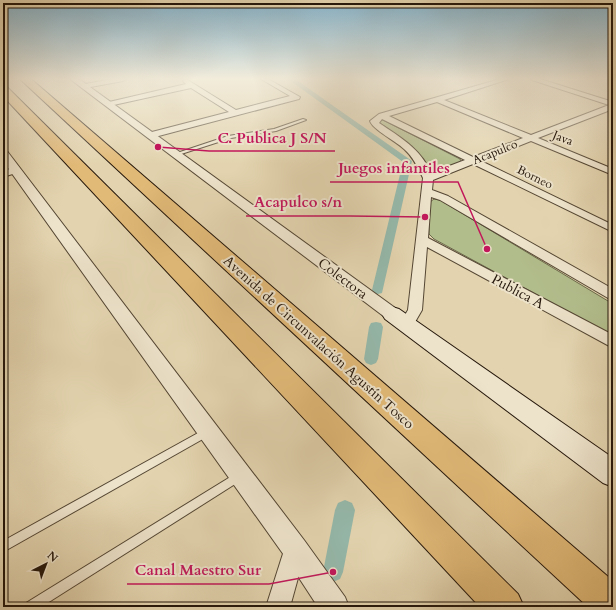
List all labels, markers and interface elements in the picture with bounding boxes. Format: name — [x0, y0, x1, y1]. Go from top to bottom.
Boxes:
callout: C. Publica J S/N — [209, 124, 335, 151]
street label: Java — [549, 126, 576, 150]
text: C. Publica J S/N — [217, 128, 327, 148]
street label: Acapulco — [470, 136, 520, 168]
callout: Juegos infantiles — [330, 155, 458, 182]
text: Juegos infantiles — [336, 158, 450, 178]
street label: Borneo — [515, 162, 556, 193]
callout: Acapulco s/n — [246, 189, 350, 216]
text: Acapulco s/n — [254, 192, 342, 212]
street label: Avenida de Circunvalación Agustín Tosco — [219, 251, 419, 434]
street label: Colectora — [314, 253, 371, 303]
street label: Publica A — [488, 270, 547, 313]
north arrow — [26, 544, 66, 584]
text: N — [44, 548, 61, 566]
callout: Canal Maestro Sur — [127, 557, 269, 584]
text: Canal Maestro Sur — [135, 560, 262, 580]

